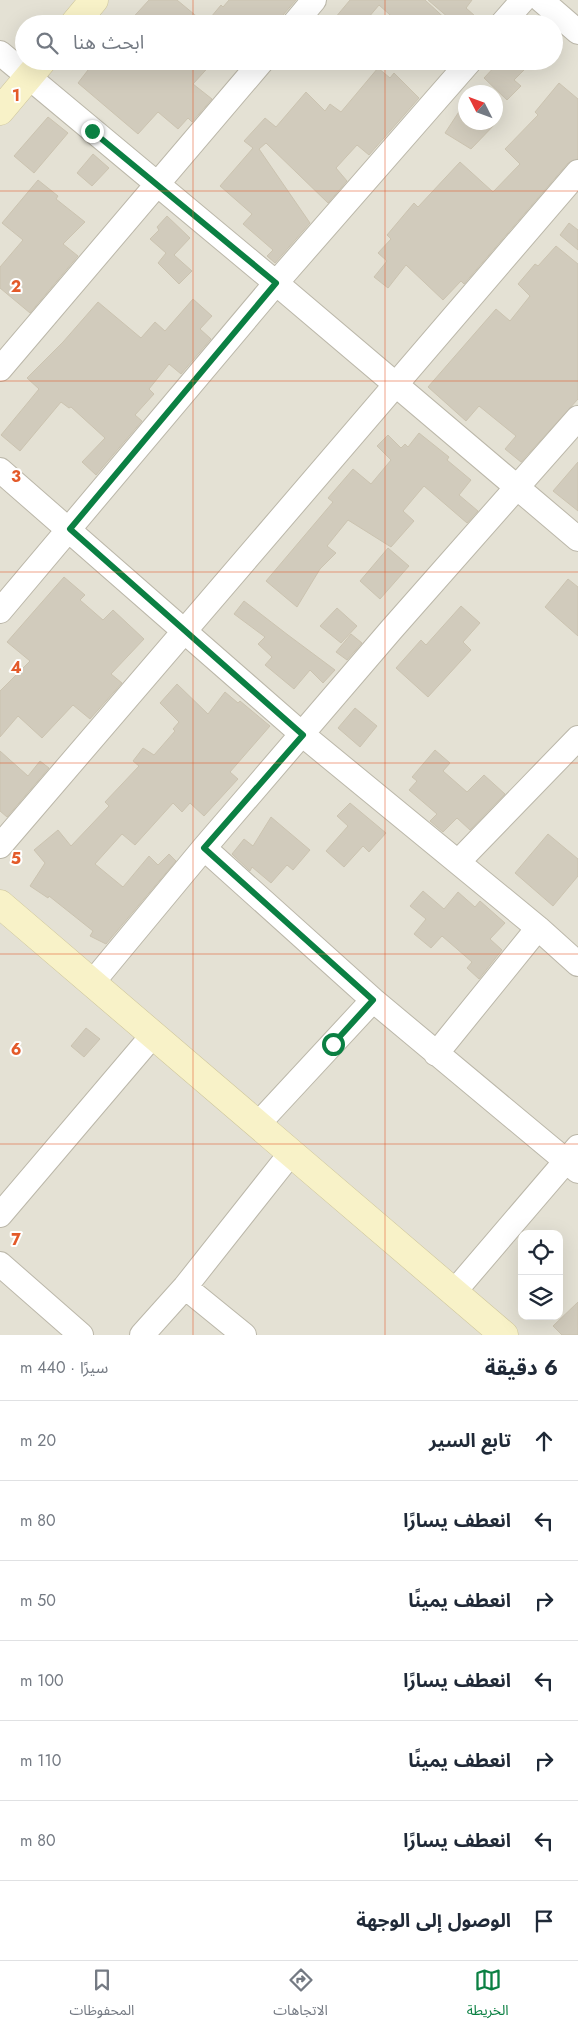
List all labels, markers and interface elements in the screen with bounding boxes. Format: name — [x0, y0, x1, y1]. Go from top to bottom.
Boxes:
search box — [15, 15, 563, 70]
icon: search — [33, 29, 61, 57]
text: ابحث هنا — [73, 29, 144, 56]
text: 1 — [12, 84, 20, 107]
north arrow — [458, 85, 503, 130]
route end — [81, 120, 104, 143]
text: 2 — [11, 275, 21, 298]
text: 3 — [11, 465, 21, 488]
text: 4 — [10, 656, 22, 679]
text: 5 — [11, 847, 21, 870]
route start — [322, 1033, 345, 1056]
text: 6 — [11, 1038, 21, 1061]
text: 7 — [11, 1228, 21, 1251]
map controls — [518, 1230, 563, 1320]
button: locate — [518, 1230, 563, 1275]
button: layers — [518, 1275, 563, 1320]
text: 6 دقيقة — [485, 1353, 558, 1383]
text: سيرًا · 440 m — [20, 1356, 108, 1379]
text: تابع السير — [429, 1427, 511, 1454]
icon: ahead — [530, 1427, 558, 1455]
text: 20 m — [20, 1429, 56, 1452]
text: انعطف يسارًا — [403, 1507, 511, 1534]
icon: left — [530, 1507, 558, 1535]
text: 80 m — [20, 1509, 56, 1532]
text: انعطف يمينًا — [408, 1587, 511, 1614]
icon: right — [530, 1587, 558, 1615]
text: 50 m — [20, 1589, 56, 1612]
text: انعطف يسارًا — [403, 1667, 511, 1694]
icon: left — [530, 1667, 558, 1695]
text: 100 m — [20, 1669, 64, 1692]
text: انعطف يمينًا — [408, 1747, 511, 1774]
icon: right — [530, 1747, 558, 1775]
text: 110 m — [20, 1749, 61, 1772]
text: انعطف يسارًا — [403, 1827, 511, 1854]
icon: left — [530, 1827, 558, 1855]
text: 80 m — [20, 1829, 56, 1852]
text: الوصول إلى الوجهة — [356, 1907, 511, 1934]
icon: arrive — [530, 1907, 558, 1935]
tab: المحفوظات — [69, 1966, 134, 2025]
tab: الاتجاهات — [273, 1966, 328, 2025]
tab: الخريطة — [467, 1966, 509, 2025]

